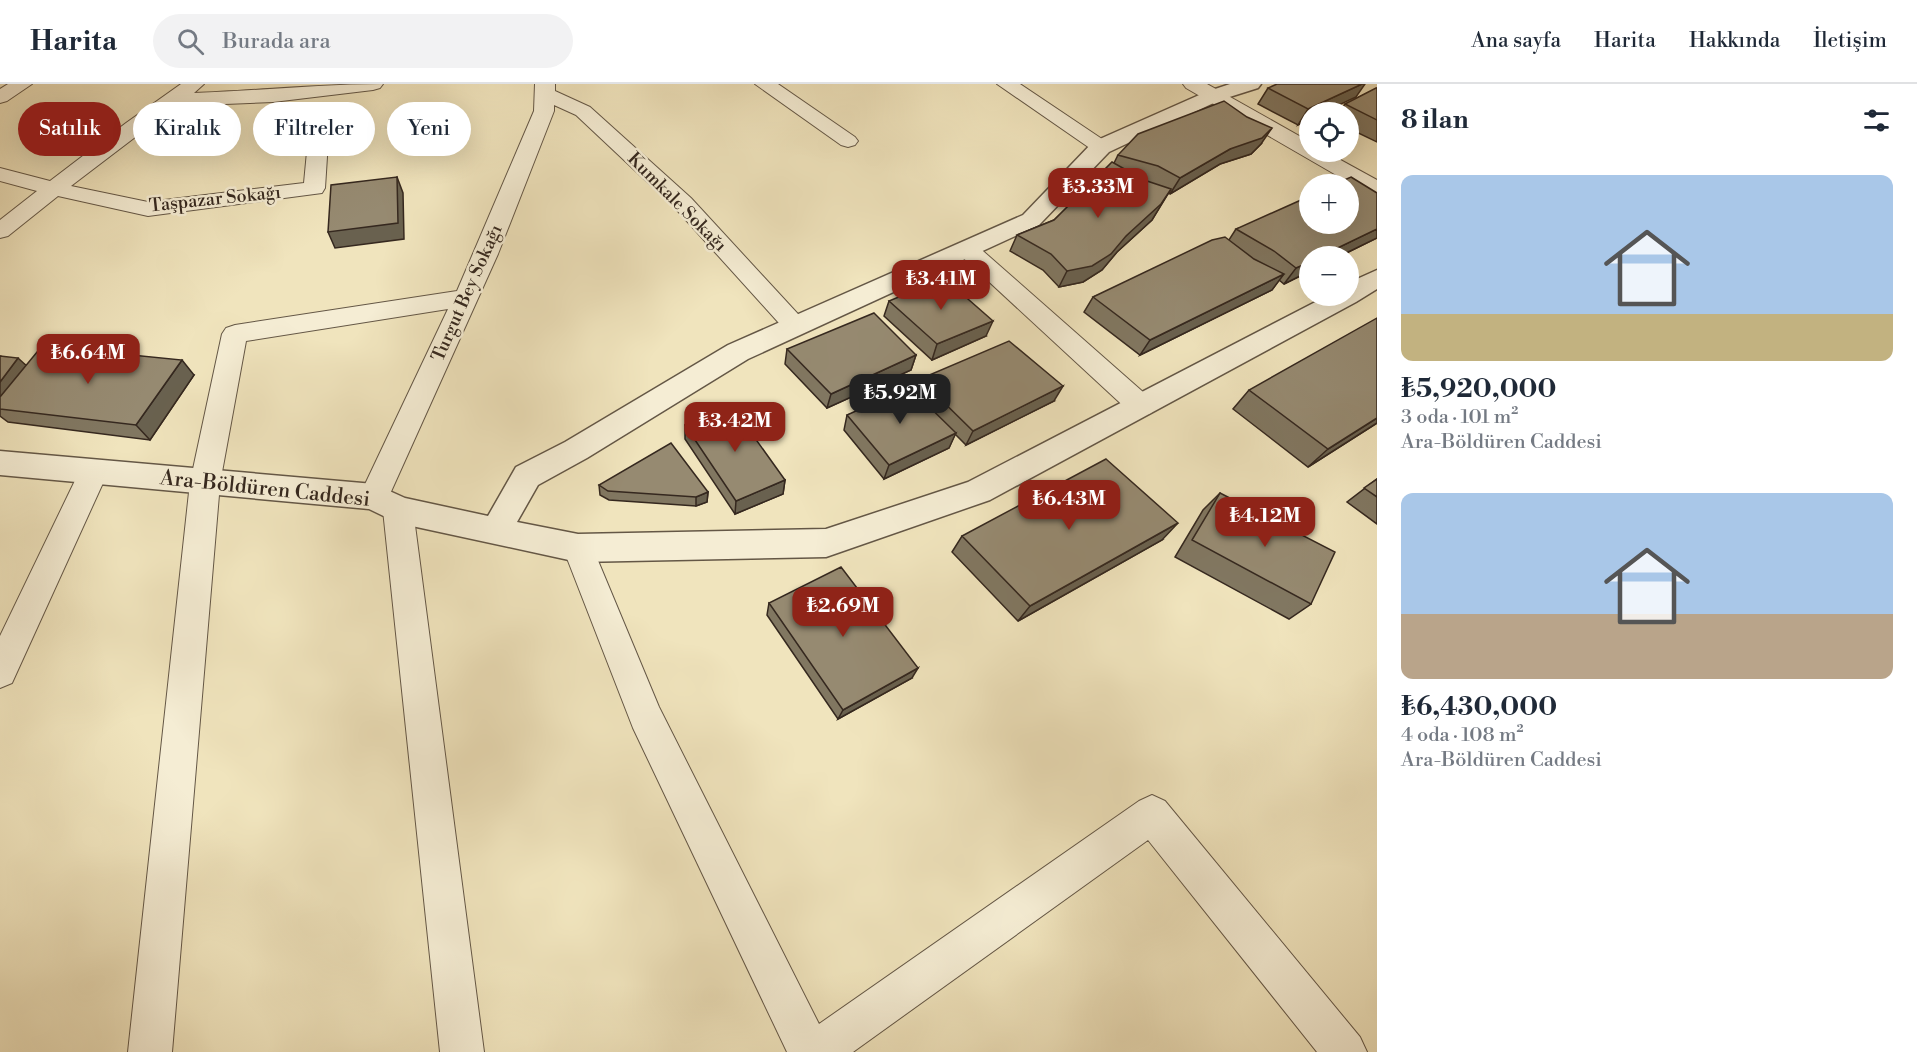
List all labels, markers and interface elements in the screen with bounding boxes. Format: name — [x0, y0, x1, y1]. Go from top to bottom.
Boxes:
search box — [153, 14, 573, 68]
text: Harita — [30, 24, 117, 59]
icon: search — [174, 25, 207, 58]
text: Burada ara — [222, 28, 331, 55]
text: Ana sayfa — [1471, 28, 1561, 54]
text: Harita — [1594, 28, 1656, 54]
text: Hakkında — [1689, 28, 1780, 54]
text: İletişim — [1813, 28, 1887, 54]
chip: Satılık — [18, 102, 121, 156]
chip: Kiralık — [133, 102, 241, 156]
chip: Filtreler — [253, 102, 375, 156]
chip: Yeni — [387, 102, 471, 156]
map controls — [1299, 102, 1359, 306]
button: locate — [1299, 102, 1359, 162]
text: 8 ilan — [1401, 104, 1469, 136]
icon: filters — [1860, 104, 1893, 137]
street label: Kumkale Sokağı — [622, 147, 732, 257]
pin: ₺3.33M — [1049, 168, 1147, 219]
button: + — [1299, 174, 1359, 234]
text: ₺3.33M — [1062, 175, 1134, 200]
street label: Taşpazar Sokağı — [148, 181, 282, 217]
icon: home — [1593, 214, 1701, 322]
street label: Turgut Bey Sokağı — [426, 221, 508, 365]
button: − — [1299, 246, 1359, 306]
pin: ₺3.41M — [892, 260, 990, 311]
text: ₺3.41M — [906, 267, 976, 292]
pin: ₺6.64M — [39, 334, 137, 385]
text: ₺6.64M — [51, 341, 125, 366]
text: ₺5,920,000 — [1401, 373, 1556, 405]
pin: ₺5.92M — [851, 374, 949, 425]
text: ₺5.92M — [863, 381, 937, 406]
pin: ₺3.42M — [686, 402, 784, 453]
text: 3 oda · 101 m² — [1401, 405, 1518, 430]
text: ₺3.42M — [698, 409, 772, 434]
text: Ara-Böldüren Caddesi — [1401, 430, 1602, 455]
street label: Ara-Böldüren Caddesi — [158, 465, 371, 513]
pin: ₺6.43M — [1020, 480, 1118, 531]
text: ₺6.43M — [1032, 487, 1106, 512]
pin: ₺4.12M — [1216, 497, 1314, 548]
text: ₺4.12M — [1229, 504, 1301, 529]
icon: home — [1593, 532, 1701, 640]
pin: ₺2.69M — [794, 587, 892, 638]
text: ₺2.69M — [806, 594, 880, 619]
text: ₺6,430,000 — [1401, 691, 1557, 723]
text: 4 oda · 108 m² — [1401, 723, 1523, 748]
text: Ara-Böldüren Caddesi — [1401, 748, 1602, 773]

